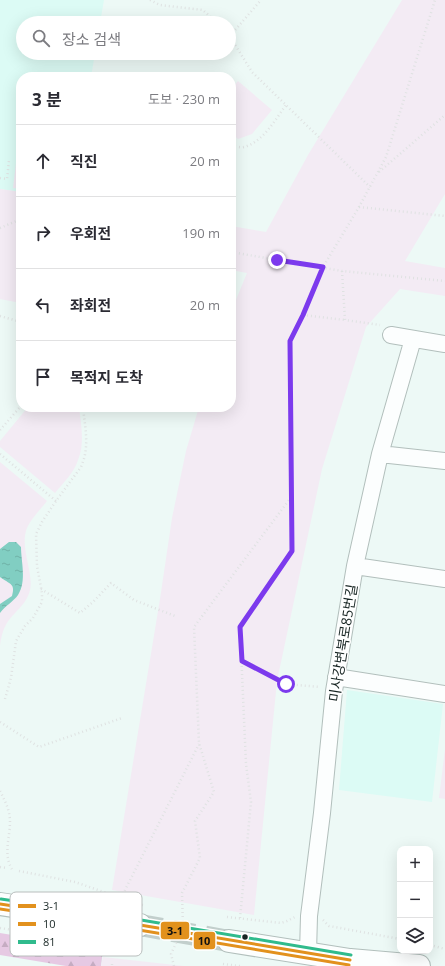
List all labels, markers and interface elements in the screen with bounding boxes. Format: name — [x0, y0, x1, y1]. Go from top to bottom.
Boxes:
search box — [16, 16, 236, 60]
icon: search — [30, 27, 52, 49]
text: 장소 검색 — [62, 29, 121, 49]
text: 3 분 — [32, 88, 62, 111]
text: 도보 · 230 m — [148, 90, 220, 108]
icon: ahead — [32, 150, 54, 172]
text: 직진 — [70, 151, 98, 171]
text: 20 m — [190, 152, 220, 170]
icon: right — [32, 222, 54, 244]
text: 우회전 — [70, 223, 111, 243]
text: 190 m — [182, 224, 220, 242]
route end — [268, 251, 286, 269]
icon: left — [32, 294, 54, 316]
text: 좌회전 — [70, 295, 111, 315]
text: 20 m — [190, 296, 220, 314]
icon: arrive — [32, 366, 54, 388]
text: 목적지 도착 — [70, 367, 143, 387]
street label: 미사강변북로85번길 — [324, 583, 361, 703]
route start — [277, 675, 295, 693]
map controls — [397, 846, 433, 954]
button: + — [397, 846, 433, 882]
button: − — [397, 882, 433, 918]
legend — [10, 892, 142, 956]
text: 3-1 — [43, 898, 59, 913]
text: 10 — [43, 916, 56, 931]
button: layers — [397, 918, 433, 954]
line badge: 3-1 — [160, 921, 190, 940]
text: 3-1 — [167, 923, 183, 938]
line badge: 10 — [193, 931, 216, 950]
unlabelled marker — [240, 932, 250, 942]
text: 10 — [198, 933, 210, 948]
text: 81 — [43, 934, 56, 949]

